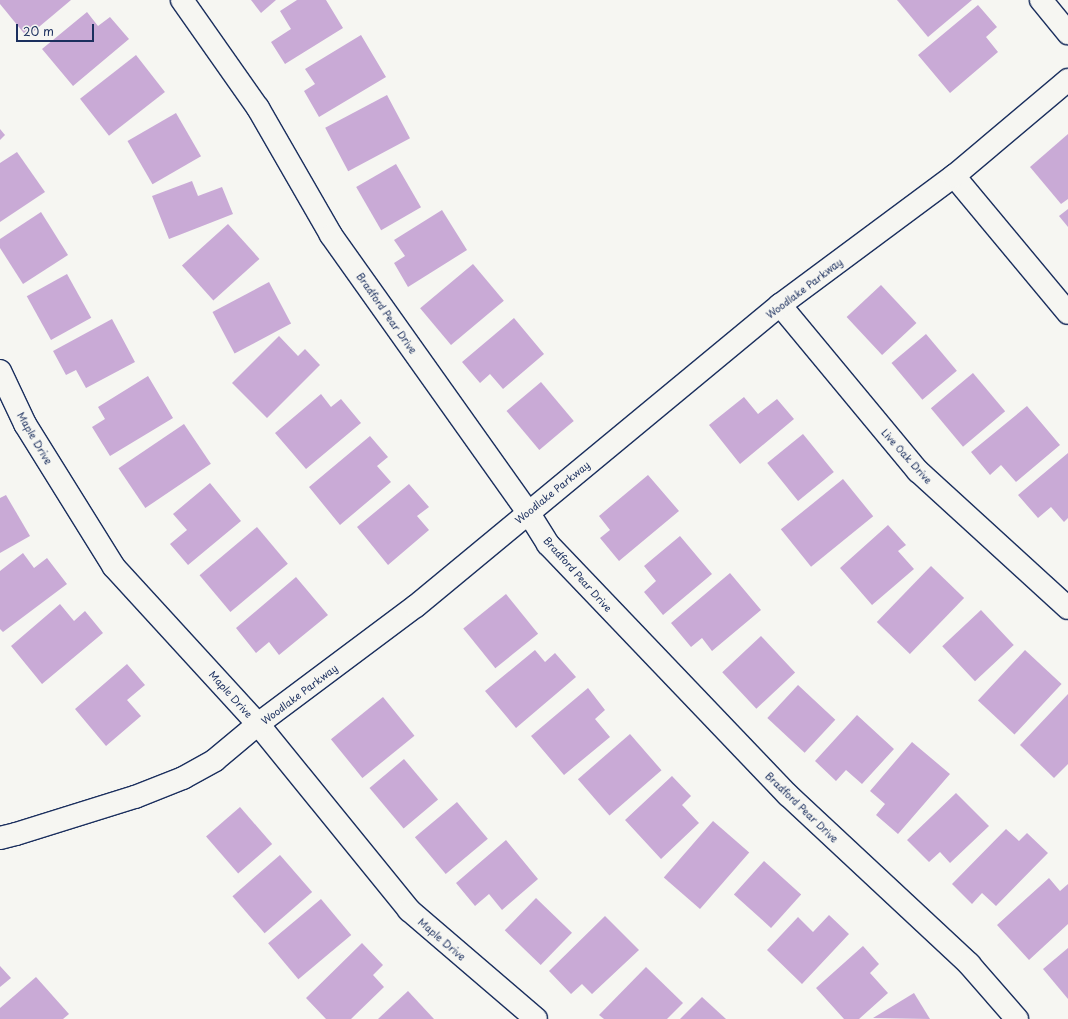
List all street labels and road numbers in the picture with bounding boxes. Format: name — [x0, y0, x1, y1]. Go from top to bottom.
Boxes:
street label: Woodlake Parkway — [763, 255, 845, 321]
street label: Bradford Pear Drive — [354, 270, 420, 356]
street label: Maple Drive — [15, 410, 55, 466]
street label: Live Oak Drive — [879, 426, 935, 486]
street label: Woodlake Parkway — [512, 458, 592, 526]
street label: Bradford Pear Drive — [541, 534, 615, 614]
street label: Woodlake Parkway — [258, 661, 340, 727]
street label: Maple Drive — [207, 668, 255, 720]
street label: Bradford Pear Drive — [763, 769, 841, 845]
street label: Maple Drive — [416, 915, 468, 963]

